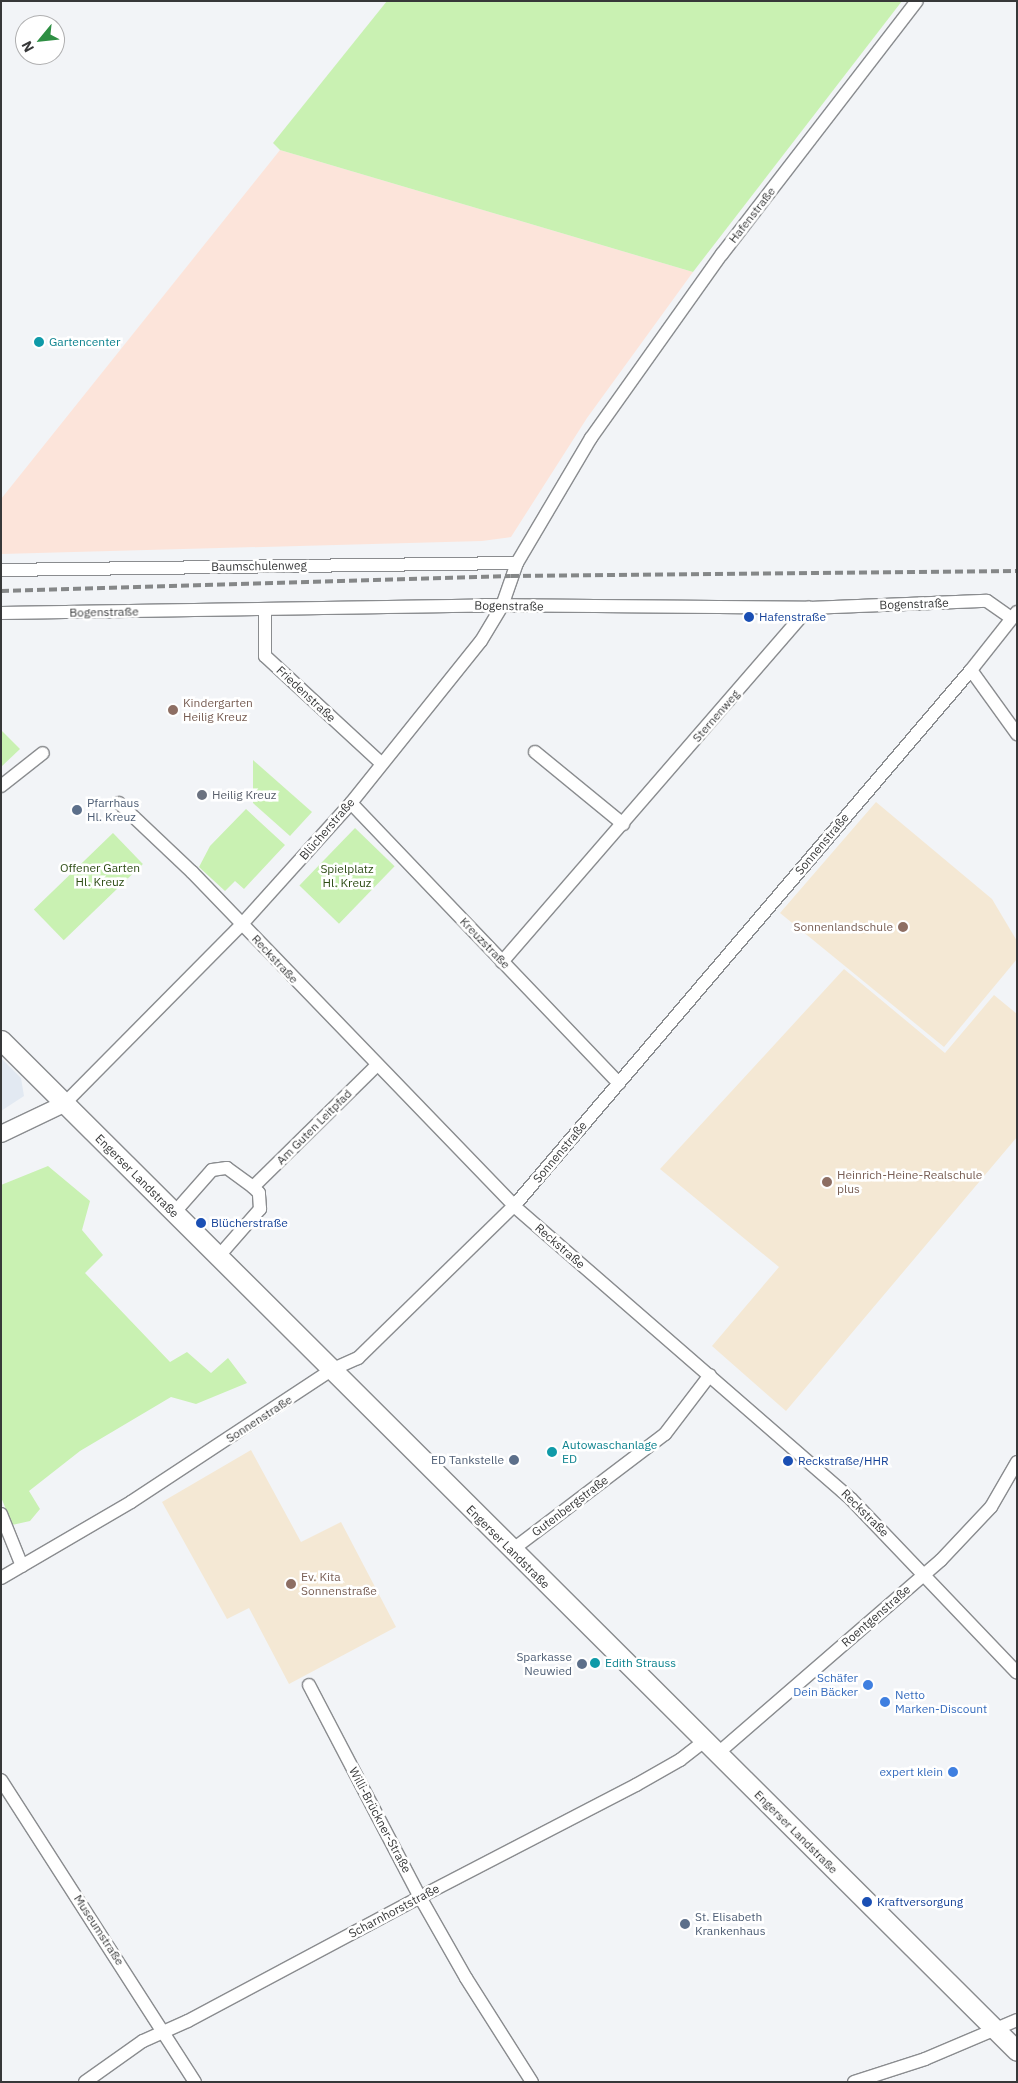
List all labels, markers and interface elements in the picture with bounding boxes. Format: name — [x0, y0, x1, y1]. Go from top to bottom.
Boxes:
north arrow — [15, 15, 65, 65]
text: N — [17, 38, 38, 55]
street label: Hafenstraße — [726, 184, 778, 246]
place label: Gartencenter — [49, 335, 120, 349]
marker: Gartencenter — [33, 336, 45, 348]
street label: Baumschulenweg — [211, 558, 307, 574]
street label: Bogenstraße — [879, 596, 949, 612]
street label: Bogenstraße — [474, 598, 544, 614]
street label: Bogenstraße — [69, 604, 139, 620]
place label: Hafenstraße — [759, 610, 826, 624]
marker: Hafenstraße — [743, 611, 755, 623]
street label: Friedenstraße — [273, 663, 339, 725]
street label: Sternenweg — [689, 687, 743, 745]
place label: Kindergarten Heilig Kreuz — [183, 696, 253, 724]
marker: Kindergarten Heilig Kreuz — [167, 704, 179, 716]
place label: Heilig Kreuz — [212, 788, 276, 802]
marker: Heilig Kreuz — [196, 789, 208, 801]
street label: Blücherstraße — [296, 795, 358, 863]
place label: Pfarrhaus Hl. Kreuz — [87, 796, 139, 824]
marker: Pfarrhaus Hl. Kreuz — [71, 804, 83, 816]
street label: Sonnenstraße — [792, 810, 852, 878]
park label: Offener Garten Hl. Kreuz — [60, 861, 140, 889]
park label: Spielplatz Hl. Kreuz — [320, 862, 374, 890]
street label: Kreuzstraße — [457, 914, 513, 972]
place label: Sonnenlandschule — [793, 920, 893, 934]
marker: Sonnenlandschule — [897, 921, 909, 933]
street label: Reckstraße — [249, 932, 301, 986]
street label: Am Guten Leitpfad — [273, 1086, 355, 1168]
street label: Sonnenstraße — [530, 1118, 590, 1186]
street label: Engerser Landstraße — [92, 1131, 182, 1221]
place label: Heinrich-Heine-Realschule plus — [837, 1168, 982, 1196]
marker: Heinrich-Heine-Realschule plus — [821, 1176, 833, 1188]
place label: Blücherstraße — [211, 1216, 288, 1230]
marker: Blücherstraße — [195, 1217, 207, 1229]
street label: Reckstraße — [532, 1220, 588, 1272]
street label: Sonnenstraße — [223, 1392, 295, 1446]
place label: Autowaschanlage ED — [562, 1438, 657, 1466]
marker: Autowaschanlage ED — [546, 1446, 558, 1458]
place label: ED Tankstelle — [431, 1453, 504, 1467]
marker: ED Tankstelle — [508, 1454, 520, 1466]
place label: Reckstraße/HHR — [798, 1454, 889, 1468]
marker: Reckstraße/HHR — [782, 1455, 794, 1467]
street label: Gutenbergstraße — [529, 1473, 611, 1539]
street label: Reckstraße — [838, 1486, 892, 1540]
street label: Engerser Landstraße — [463, 1502, 553, 1592]
place label: Ev. Kita Sonnenstraße — [301, 1570, 377, 1598]
marker: Ev. Kita Sonnenstraße — [285, 1578, 297, 1590]
street label: Roentgenstraße — [839, 1582, 913, 1650]
place label: Sparkasse Neuwied — [516, 1650, 572, 1678]
place label: Edith Strauss — [605, 1656, 676, 1670]
marker: Edith Strauss — [589, 1657, 601, 1669]
marker: Sparkasse Neuwied — [576, 1658, 588, 1670]
place label: Schäfer Dein Bäcker — [793, 1671, 858, 1699]
marker: Schäfer Dein Bäcker — [862, 1679, 874, 1691]
place label: Netto Marken-Discount — [895, 1688, 987, 1716]
marker: Netto Marken-Discount — [879, 1696, 891, 1708]
street label: Willi-Brückner-Straße — [346, 1765, 414, 1875]
place label: expert klein — [879, 1765, 943, 1779]
marker: expert klein — [947, 1766, 959, 1778]
street label: Engerser Landstraße — [751, 1787, 841, 1877]
street label: Scharnhorststraße — [346, 1881, 442, 1941]
street label: Museumstraße — [71, 1892, 127, 1968]
place label: Kraftversorgung — [877, 1895, 963, 1909]
marker: Kraftversorgung — [861, 1896, 873, 1908]
place label: St. Elisabeth Krankenhaus — [695, 1910, 765, 1938]
marker: St. Elisabeth Krankenhaus — [679, 1918, 691, 1930]

